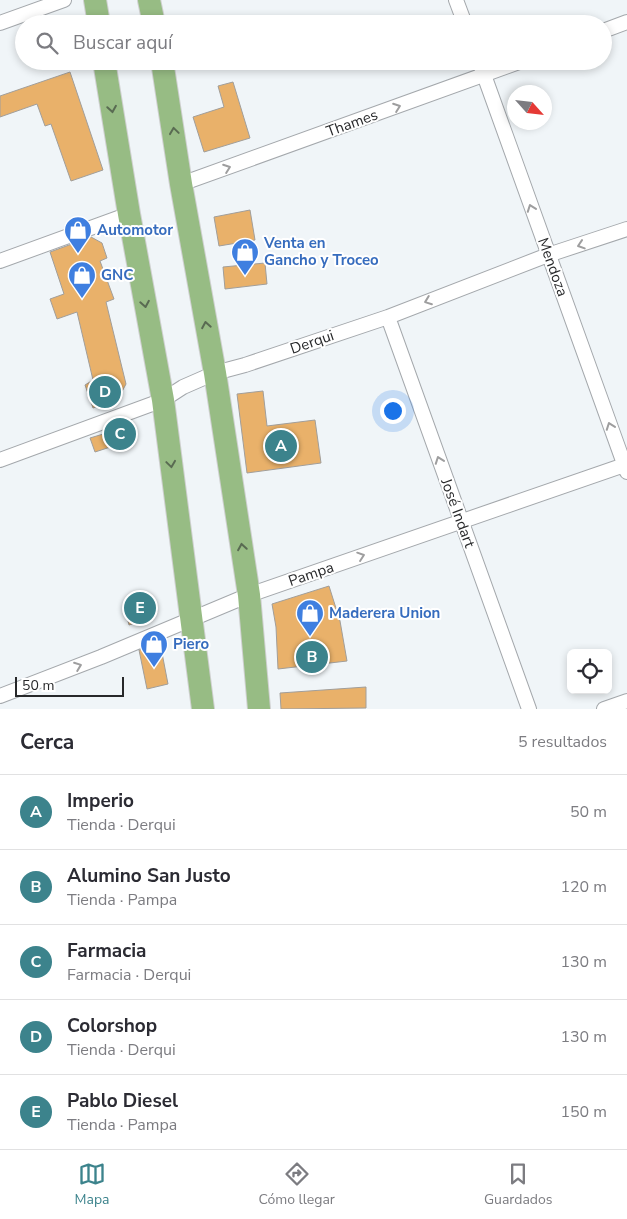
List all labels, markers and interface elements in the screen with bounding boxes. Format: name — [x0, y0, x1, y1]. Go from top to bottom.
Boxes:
search box — [15, 15, 612, 70]
icon: search — [33, 29, 61, 57]
text: Buscar aquí — [73, 30, 172, 56]
north arrow — [507, 85, 552, 130]
one-way arrow — [392, 103, 400, 113]
street label: Thames — [323, 104, 381, 142]
one-way arrow — [106, 106, 117, 114]
one-way arrow — [169, 126, 179, 135]
one-way arrow — [223, 164, 231, 174]
one-way arrow — [527, 204, 537, 212]
shop icon: Automotor — [63, 215, 93, 254]
place label: Automotor — [97, 220, 173, 240]
place label: Venta en Gancho y Troceo — [263, 233, 379, 270]
street label: Mendoza — [533, 235, 573, 299]
shop icon: Venta en Gancho y Troceo — [230, 237, 260, 276]
one-way arrow — [577, 239, 585, 249]
shop icon: GNC — [67, 260, 97, 299]
place label: GNC — [101, 265, 133, 285]
one-way arrow — [425, 295, 433, 305]
one-way arrow — [140, 300, 150, 309]
one-way arrow — [202, 321, 212, 330]
street label: Derqui — [287, 325, 337, 359]
pin: D — [89, 373, 121, 411]
your location — [380, 398, 406, 424]
pin: C — [104, 415, 136, 453]
one-way arrow — [606, 423, 616, 431]
pin: A — [265, 427, 297, 465]
one-way arrow — [435, 456, 445, 464]
one-way arrow — [166, 460, 176, 469]
street label: José Indart — [436, 475, 480, 551]
one-way arrow — [237, 543, 247, 551]
one-way arrow — [357, 552, 365, 562]
street label: Pampa — [286, 557, 336, 591]
pin: E — [124, 589, 156, 627]
shop icon: Maderera Union — [295, 598, 325, 637]
place label: Maderera Union — [329, 603, 440, 623]
shop icon: Piero — [139, 629, 169, 668]
place label: Piero — [173, 634, 209, 654]
pin: B — [296, 638, 328, 676]
map controls — [567, 649, 612, 694]
button: locate — [567, 649, 612, 694]
one-way arrow — [73, 661, 82, 672]
scale bar — [15, 674, 124, 697]
text: 50 m — [22, 676, 54, 695]
text: Cerca — [20, 728, 74, 756]
text: 5 resultados — [518, 731, 607, 753]
text: Imperio — [67, 788, 134, 814]
text: A — [30, 801, 42, 823]
text: 50 m — [570, 801, 607, 823]
text: Tienda · Derqui — [67, 814, 176, 836]
text: Alumino San Justo — [67, 863, 231, 889]
text: B — [30, 876, 42, 898]
text: 120 m — [560, 876, 607, 898]
text: Tienda · Pampa — [67, 889, 177, 911]
text: Farmacia — [67, 938, 146, 964]
text: C — [31, 951, 41, 973]
text: 130 m — [560, 951, 607, 973]
text: Farmacia · Derqui — [67, 964, 191, 986]
text: Colorshop — [67, 1013, 157, 1039]
text: D — [30, 1026, 42, 1048]
text: 130 m — [560, 1026, 607, 1048]
text: Tienda · Derqui — [67, 1039, 176, 1061]
text: Pablo Diesel — [67, 1088, 178, 1114]
text: E — [31, 1101, 41, 1123]
text: 150 m — [560, 1101, 607, 1123]
text: Tienda · Pampa — [67, 1114, 177, 1136]
tab: Mapa — [75, 1160, 109, 1209]
tab: Cómo llegar — [258, 1160, 335, 1209]
tab: Guardados — [484, 1160, 553, 1209]

